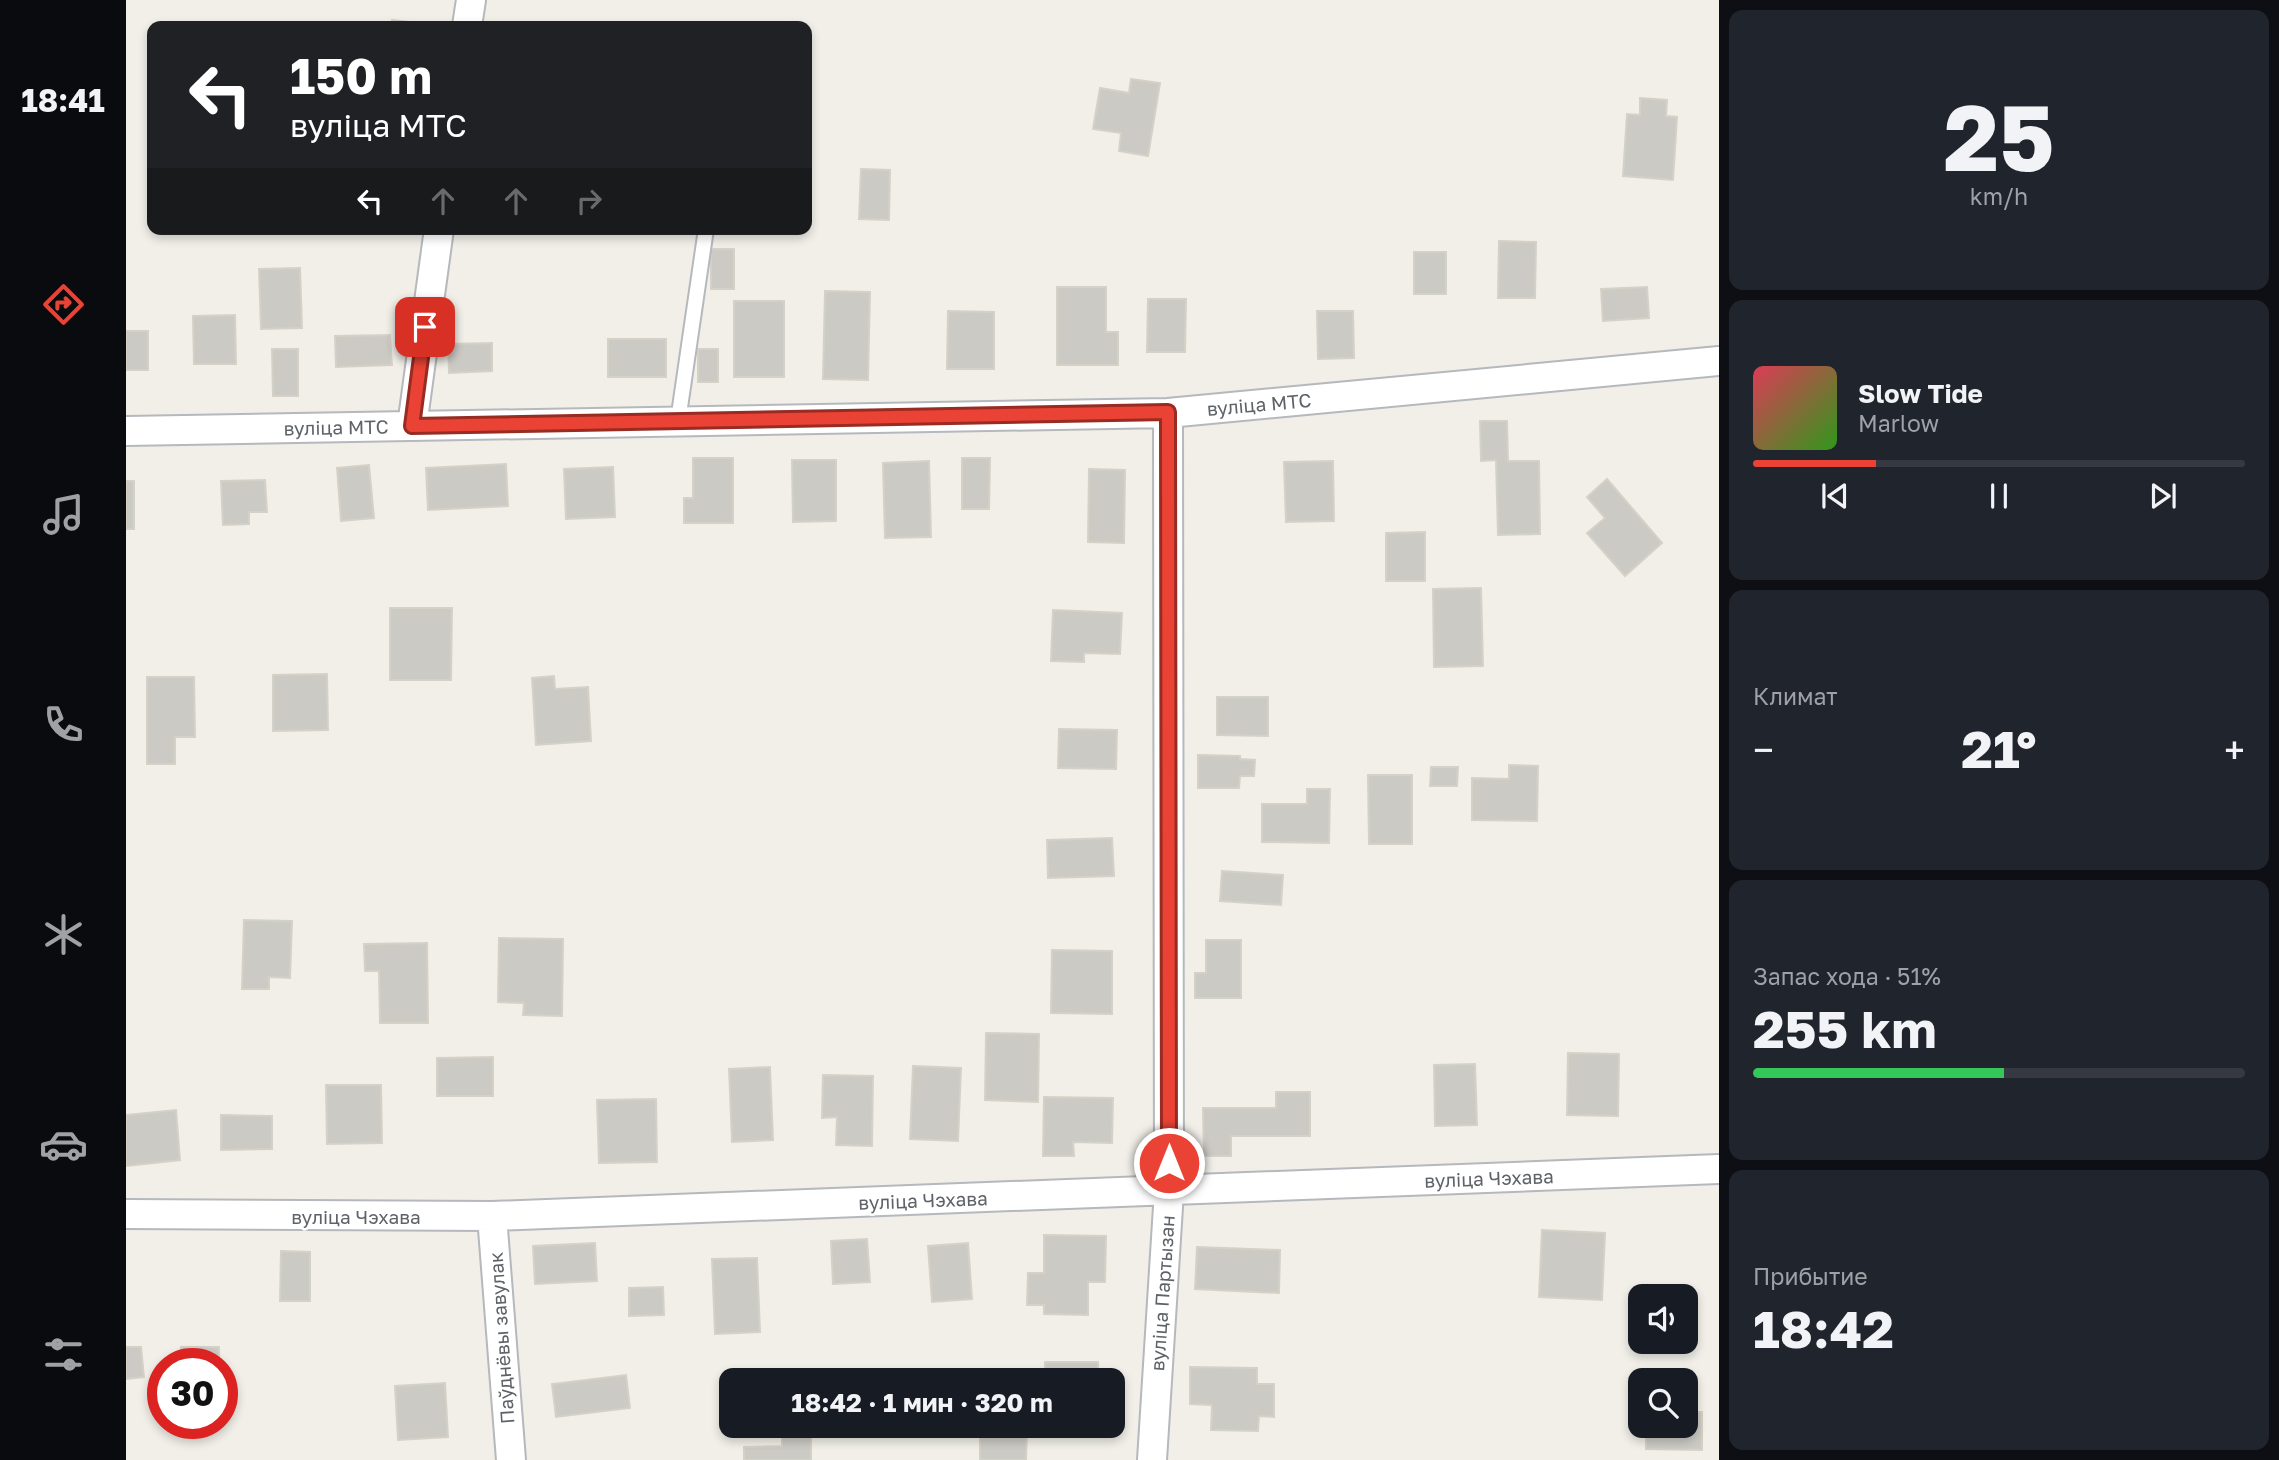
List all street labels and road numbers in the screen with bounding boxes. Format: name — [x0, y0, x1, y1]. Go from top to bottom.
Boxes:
street label: вуліца МТС — [1206, 388, 1312, 420]
street label: вуліца МТС — [283, 415, 389, 439]
street label: вуліца Чэхава — [1424, 1164, 1554, 1192]
street label: вуліца Чэхава — [858, 1186, 988, 1214]
street label: вуліца Чэхава — [291, 1205, 421, 1228]
street label: вуліца Партызан — [1145, 1214, 1179, 1372]
street label: Паўднёвы завулак — [484, 1251, 518, 1425]

